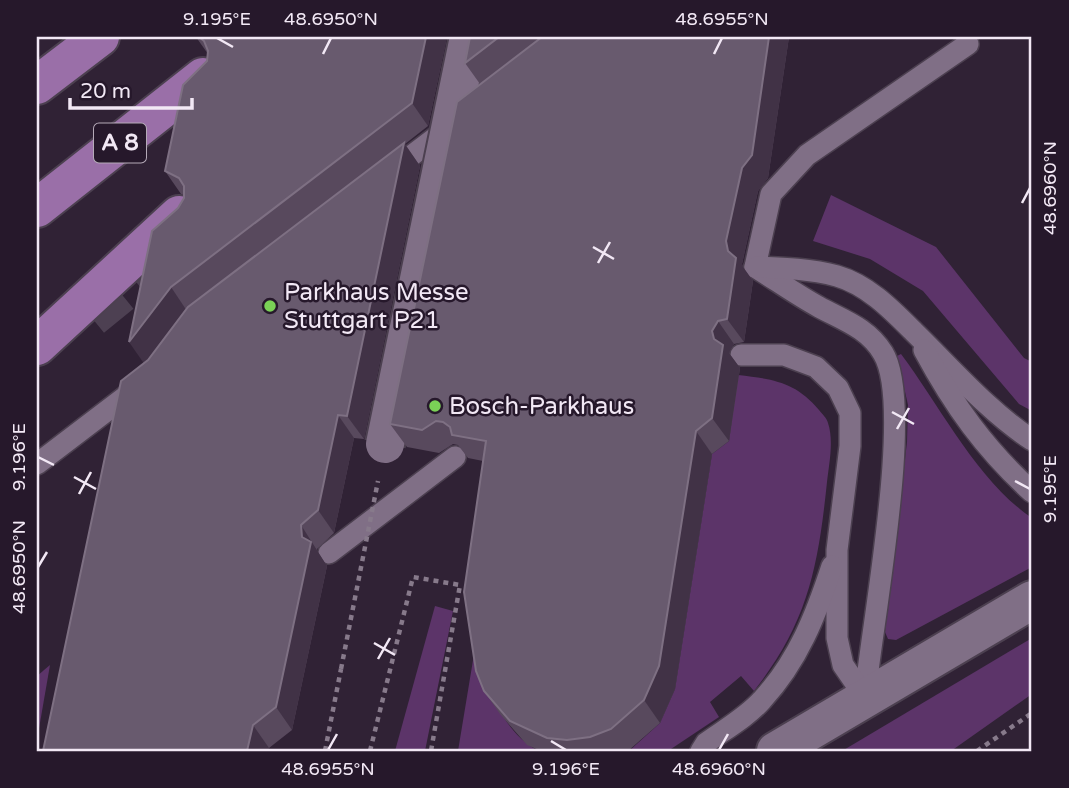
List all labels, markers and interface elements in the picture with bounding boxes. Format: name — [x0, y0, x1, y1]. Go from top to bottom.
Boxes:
text: 9.195°E — [183, 8, 251, 30]
text: 48.6950°N — [284, 8, 378, 30]
text: 48.6955°N — [675, 8, 769, 30]
scale bar — [70, 66, 192, 110]
text: 20 m — [80, 79, 131, 104]
road number: A 8 — [94, 124, 146, 162]
text: 48.6960°N — [1039, 141, 1061, 235]
place label: Parkhaus Messe Stuttgart P21 — [284, 278, 469, 335]
marker: Parkhaus Messe Stuttgart P21 — [262, 298, 278, 314]
place label: Bosch-Parkhaus — [449, 392, 634, 421]
marker: Bosch-Parkhaus — [427, 398, 443, 414]
text: 9.196°E — [8, 423, 30, 491]
text: 9.195°E — [1039, 455, 1061, 523]
text: 48.6950°N — [8, 520, 30, 614]
text: 48.6955°N — [281, 758, 375, 780]
text: 9.196°E — [532, 758, 600, 780]
text: 48.6960°N — [672, 758, 766, 780]

